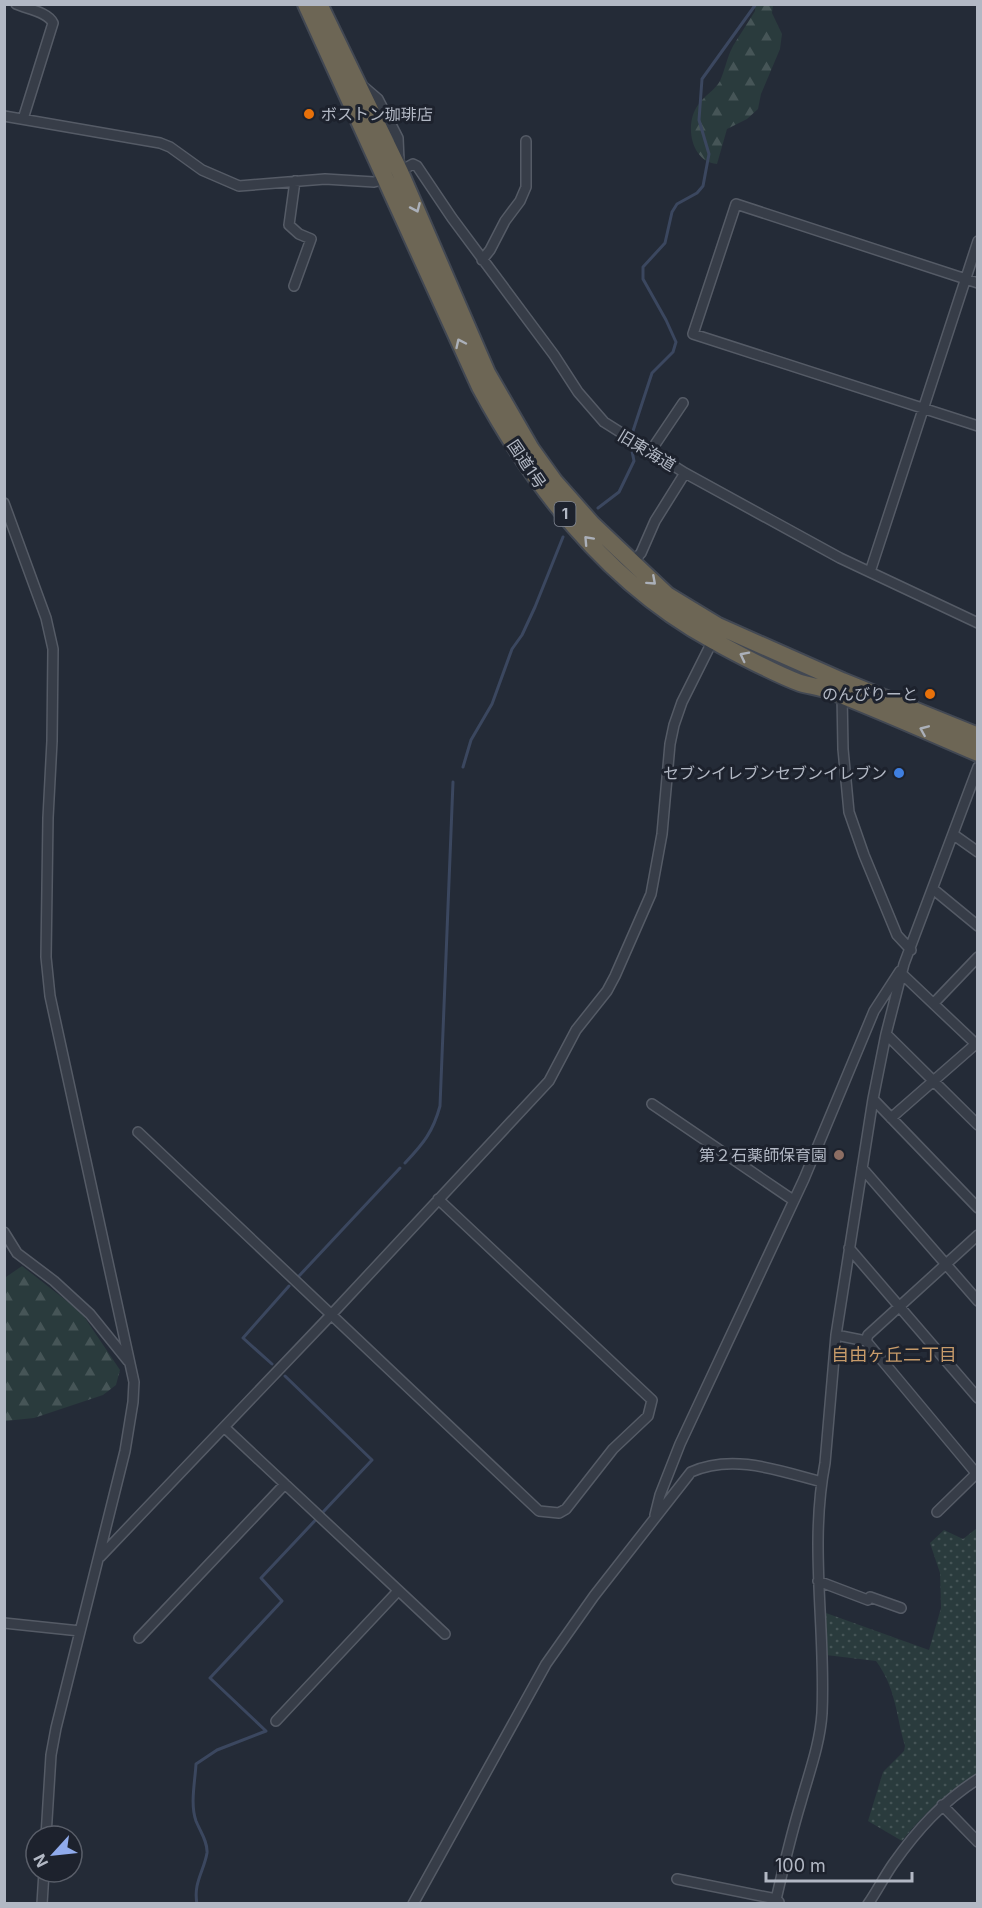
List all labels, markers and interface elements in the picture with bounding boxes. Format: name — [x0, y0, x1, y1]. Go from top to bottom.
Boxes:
place label: ボストン珈琲店 — [321, 104, 433, 124]
marker: ボストン珈琲店 — [302, 107, 316, 121]
one-way arrow — [409, 202, 421, 213]
one-way arrow — [455, 338, 467, 349]
street label: 旧東海道 — [614, 425, 680, 475]
street label: 国道1号 — [503, 436, 551, 492]
road number: 1 — [554, 502, 576, 526]
one-way arrow — [585, 537, 596, 548]
one-way arrow — [646, 574, 656, 585]
one-way arrow — [740, 652, 750, 663]
place label: のんびりーと — [822, 684, 918, 704]
marker: のんびりーと — [923, 687, 937, 701]
one-way arrow — [919, 725, 930, 737]
place label: セブンイレブンセブンイレブン — [663, 763, 887, 783]
marker: セブンイレブンセブンイレブン — [892, 766, 906, 780]
place label: 第２石薬師保育園 — [699, 1145, 827, 1165]
marker: 第２石薬師保育園 — [832, 1148, 846, 1162]
district label: 自由ヶ丘二丁目 — [831, 1344, 957, 1365]
north arrow — [24, 1824, 84, 1884]
scale bar — [766, 1845, 912, 1883]
text: N — [29, 1851, 52, 1871]
text: 100 m — [775, 1855, 826, 1876]

